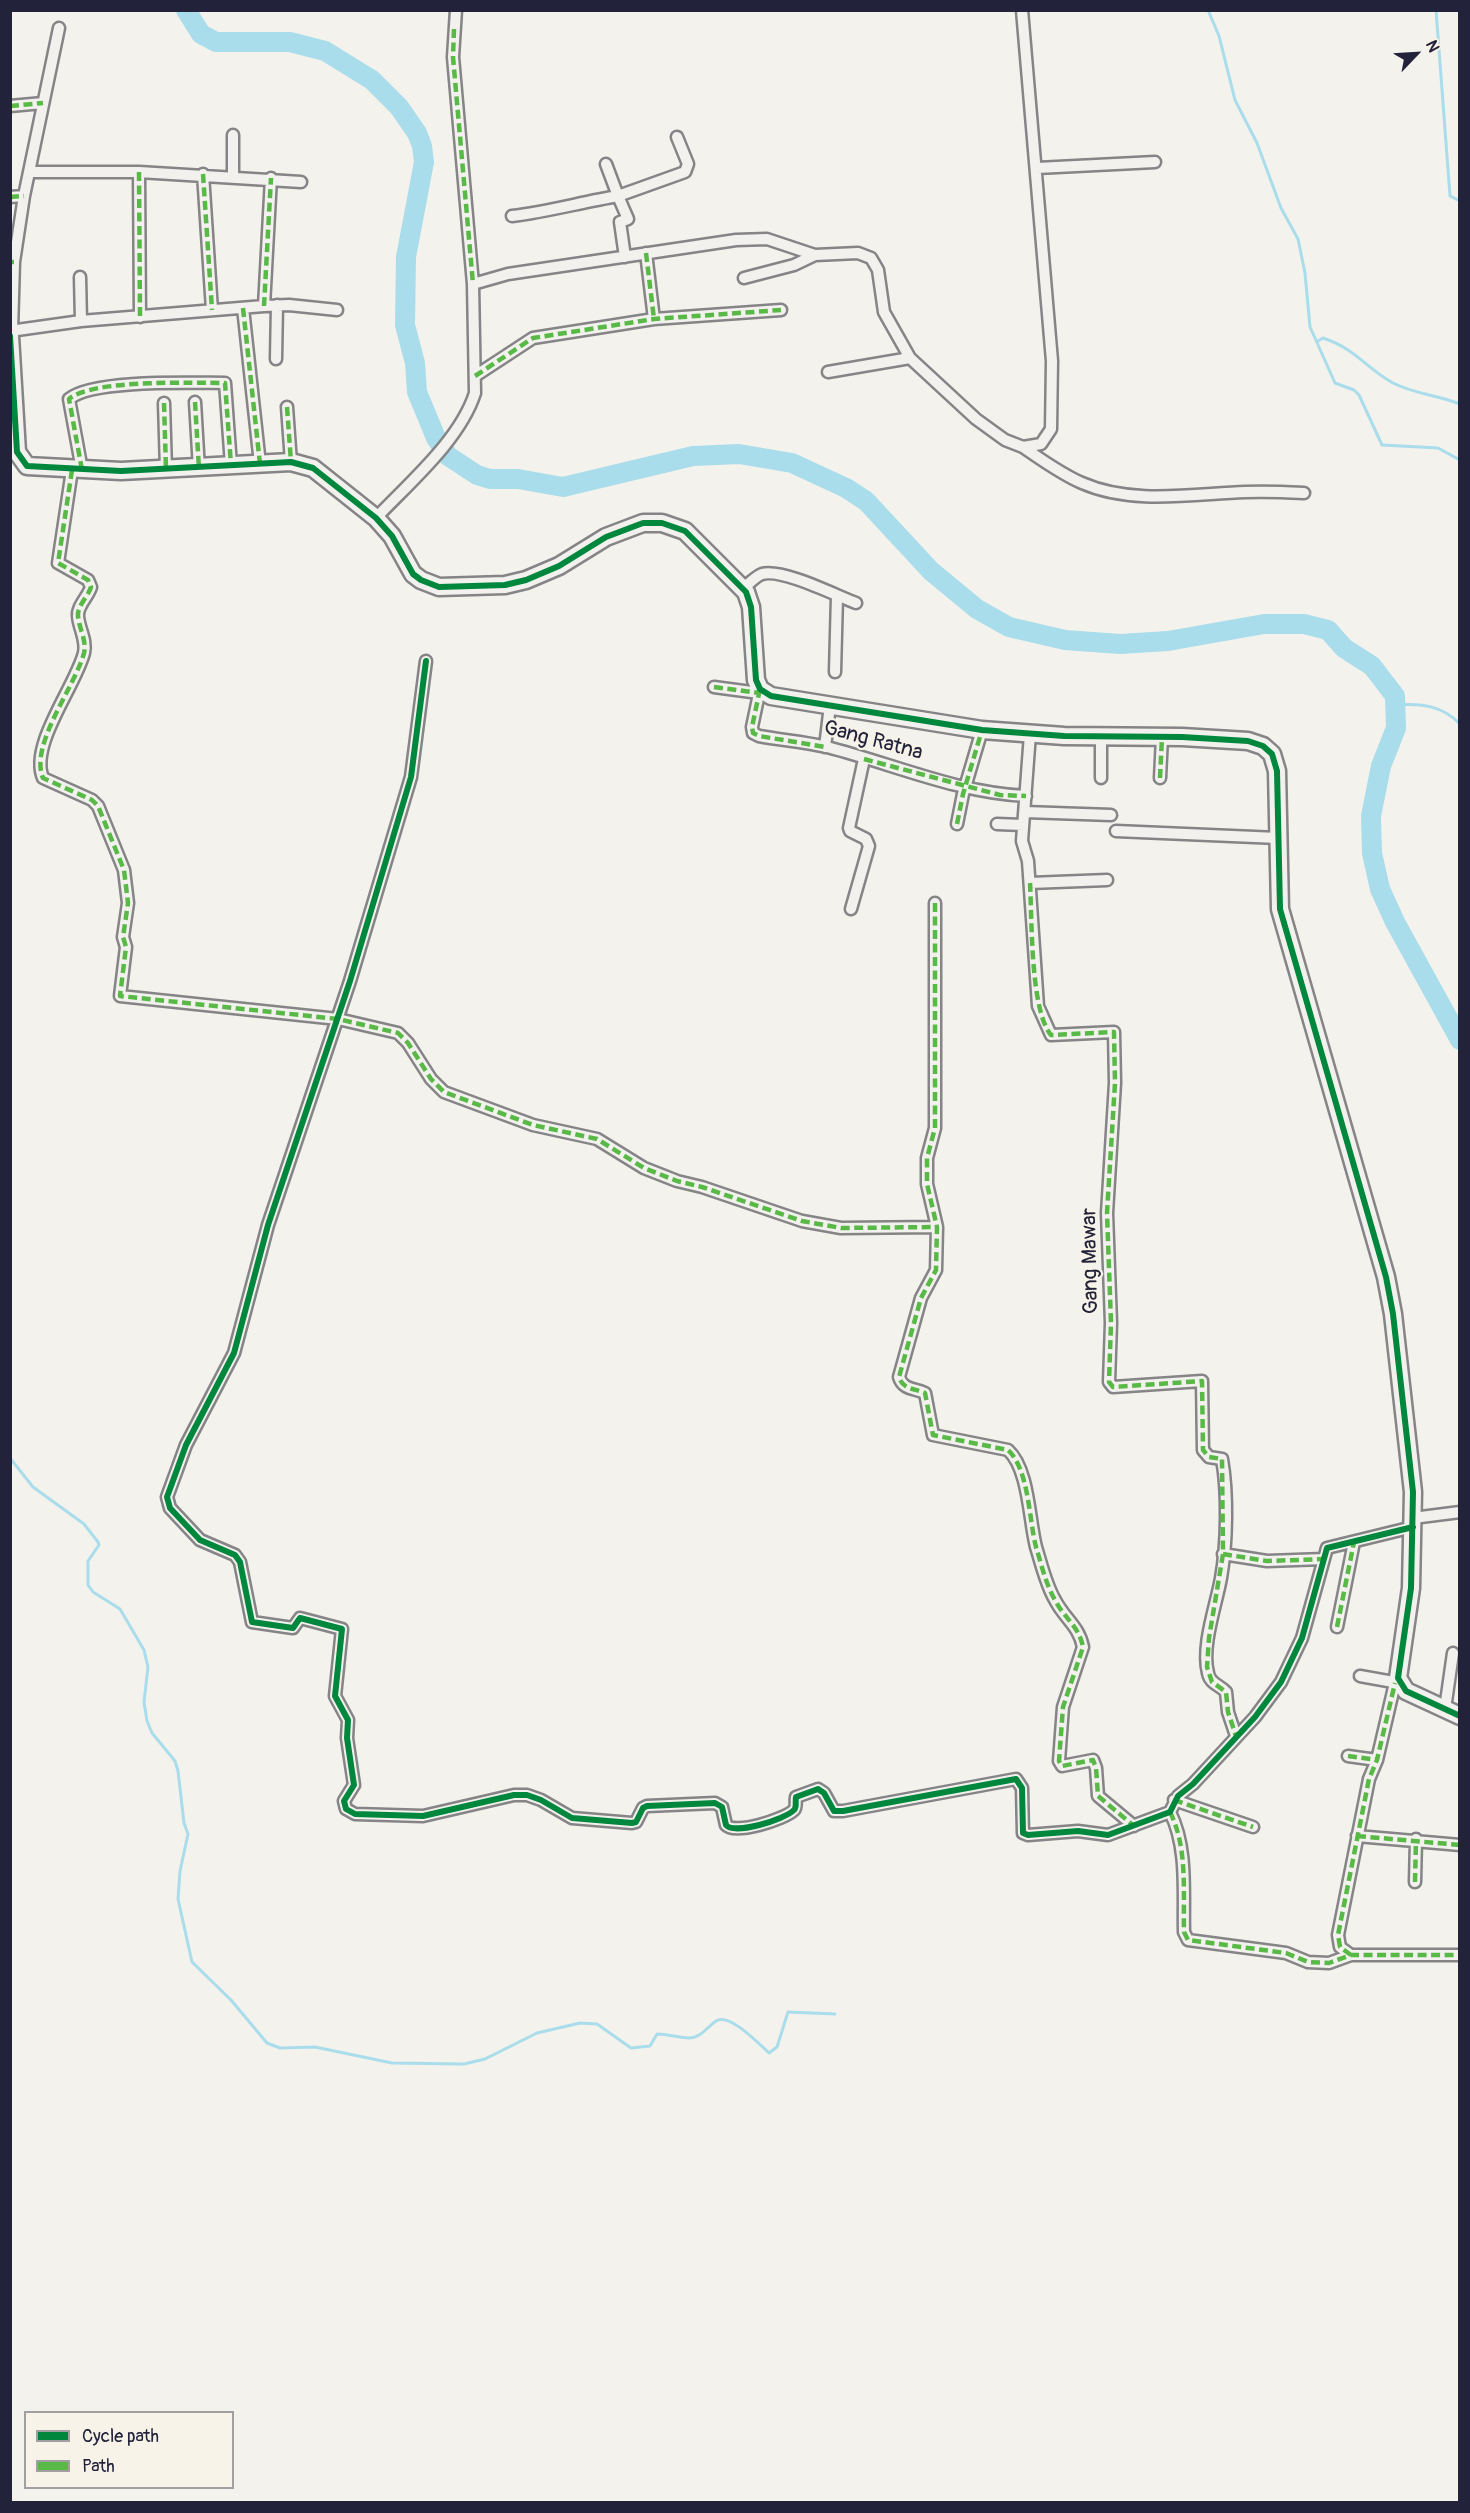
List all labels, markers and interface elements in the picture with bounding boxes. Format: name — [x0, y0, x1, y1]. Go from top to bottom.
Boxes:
north arrow — [1386, 24, 1446, 84]
text: N — [1421, 37, 1444, 56]
street label: Gang Ratna — [821, 716, 925, 766]
street label: Gang Mawar — [1077, 1208, 1105, 1314]
legend — [24, 2411, 234, 2489]
text: Cycle path — [82, 2425, 159, 2448]
text: Path — [82, 2455, 115, 2478]

